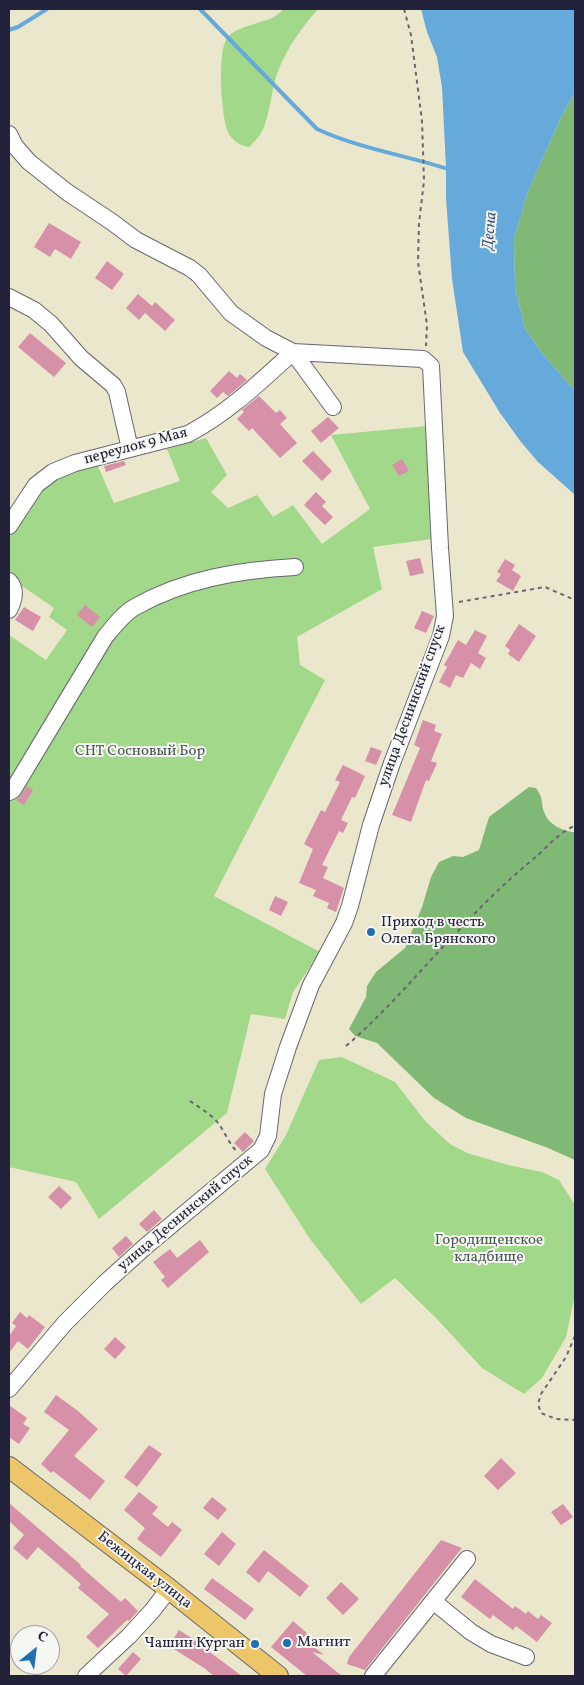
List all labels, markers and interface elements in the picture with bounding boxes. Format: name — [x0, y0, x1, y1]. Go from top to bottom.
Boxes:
water label: Десна — [480, 211, 502, 251]
street label: переулок 9 Мая — [82, 425, 190, 469]
street label: улица Деснинский спуск — [375, 623, 451, 789]
park label: СНТ Сосновый Бор — [75, 743, 205, 761]
place label: Приход в честь Олега Брянского — [381, 914, 496, 949]
marker: Приход в честь Олега Брянского — [365, 926, 377, 938]
street label: улица Деснинский спуск — [115, 1152, 257, 1276]
park label: Городищенское кладбище — [435, 1232, 543, 1267]
street label: Бежицкая улица — [93, 1529, 195, 1613]
north arrow — [10, 1625, 60, 1675]
text: С — [33, 1627, 51, 1648]
place label: Магнит — [297, 1634, 351, 1652]
place label: Чашин Курган — [144, 1635, 245, 1653]
marker: Магнит — [281, 1637, 293, 1649]
marker: Чашин Курган — [249, 1638, 261, 1650]

